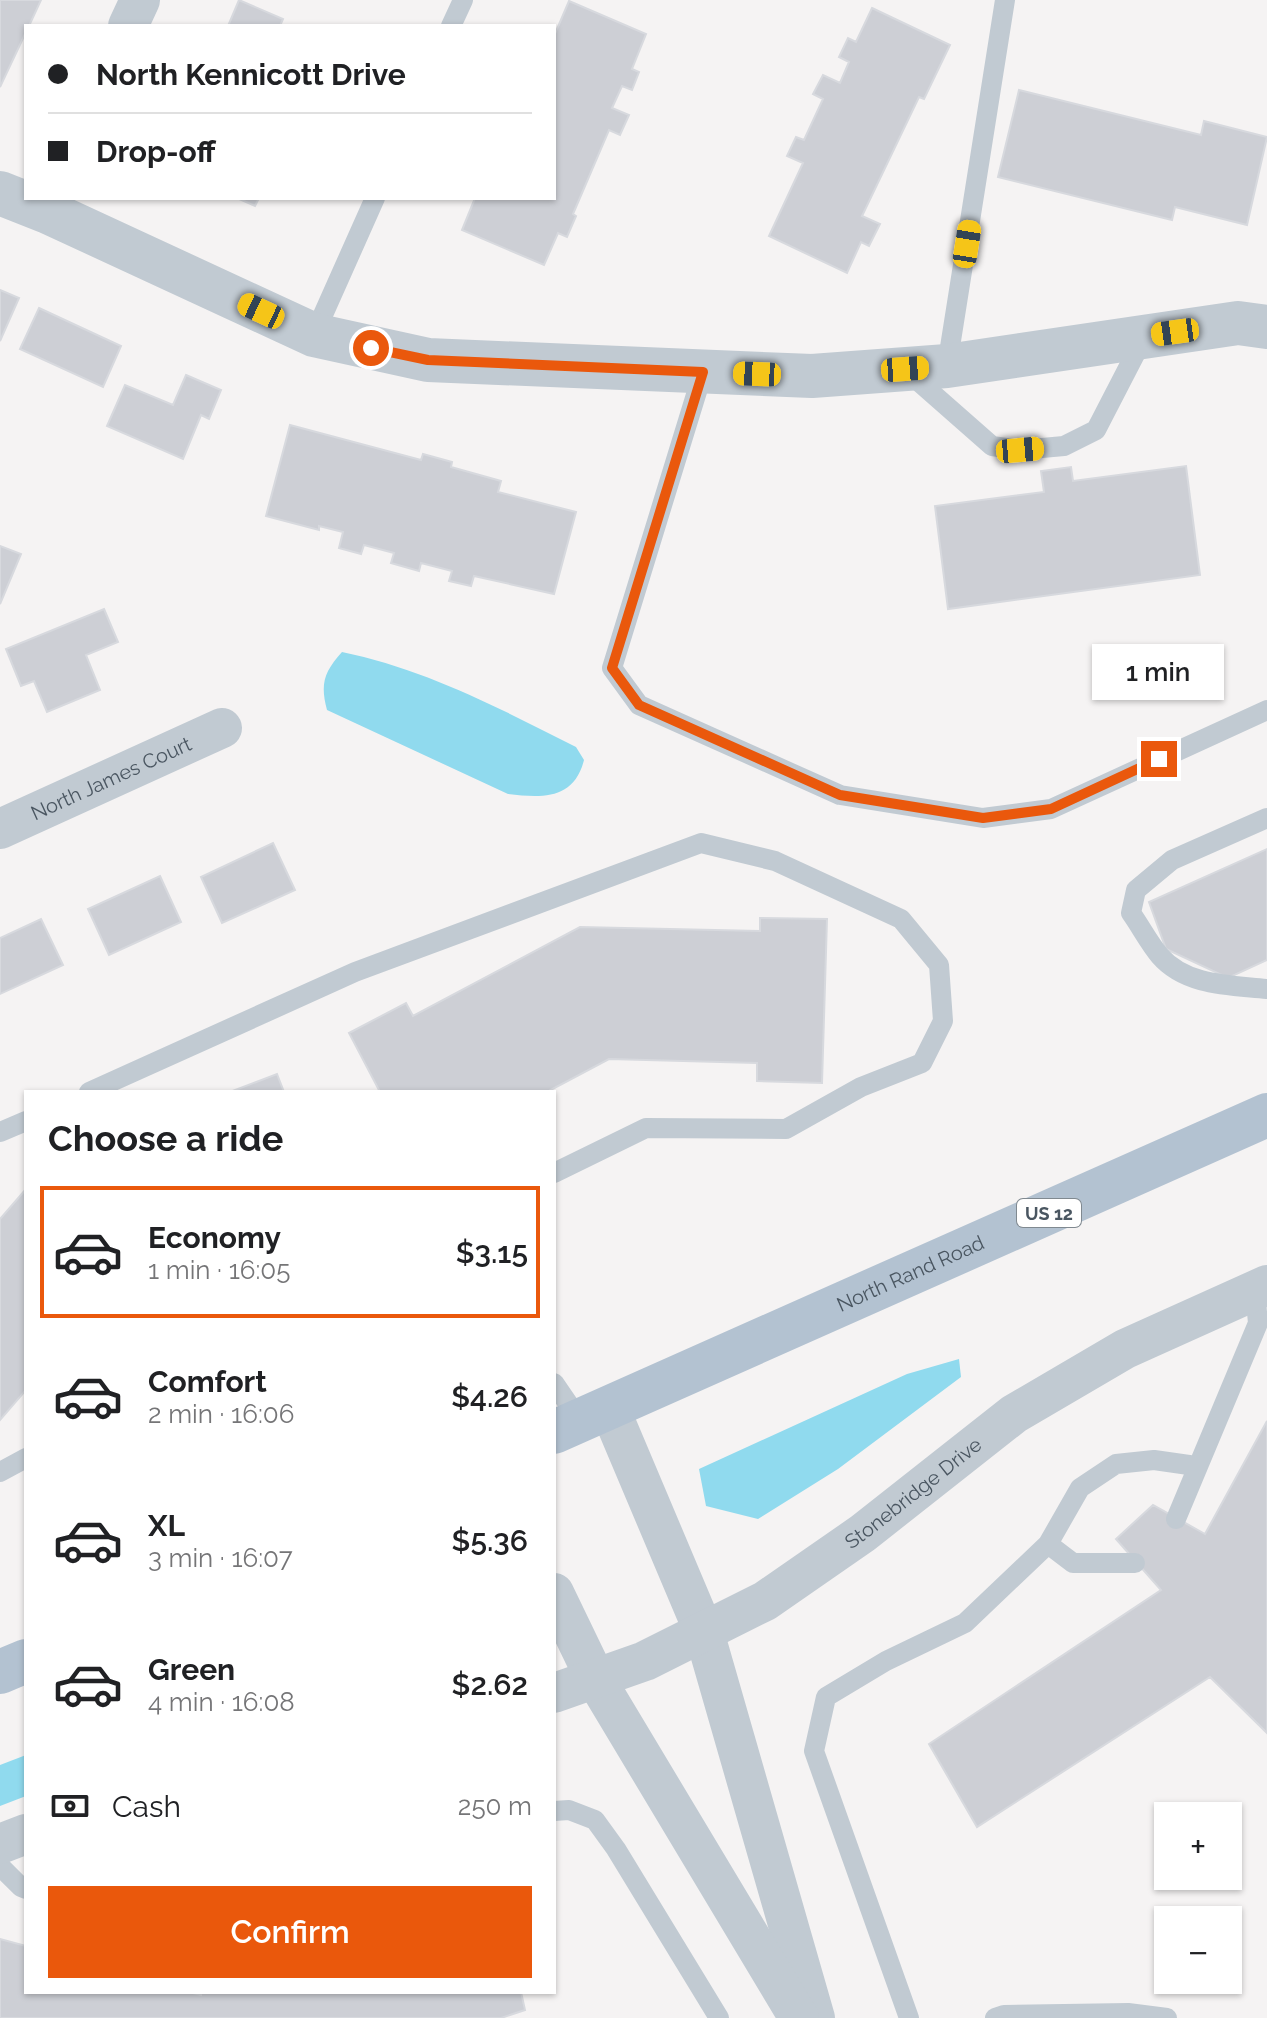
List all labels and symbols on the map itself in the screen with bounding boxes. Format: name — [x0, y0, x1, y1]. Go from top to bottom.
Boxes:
car — [951, 218, 983, 270]
car — [234, 290, 288, 332]
car — [1150, 317, 1200, 347]
route start — [353, 330, 389, 366]
car — [880, 355, 930, 383]
car — [733, 361, 781, 387]
car — [995, 436, 1045, 464]
callout: 1 min — [1093, 643, 1225, 699]
street label: North James Court — [27, 731, 195, 825]
route end — [1141, 741, 1177, 777]
road number: US 12 — [1017, 1199, 1081, 1227]
street label: North Rand Road — [833, 1230, 988, 1317]
street label: Stonebridge Drive — [840, 1432, 987, 1554]

